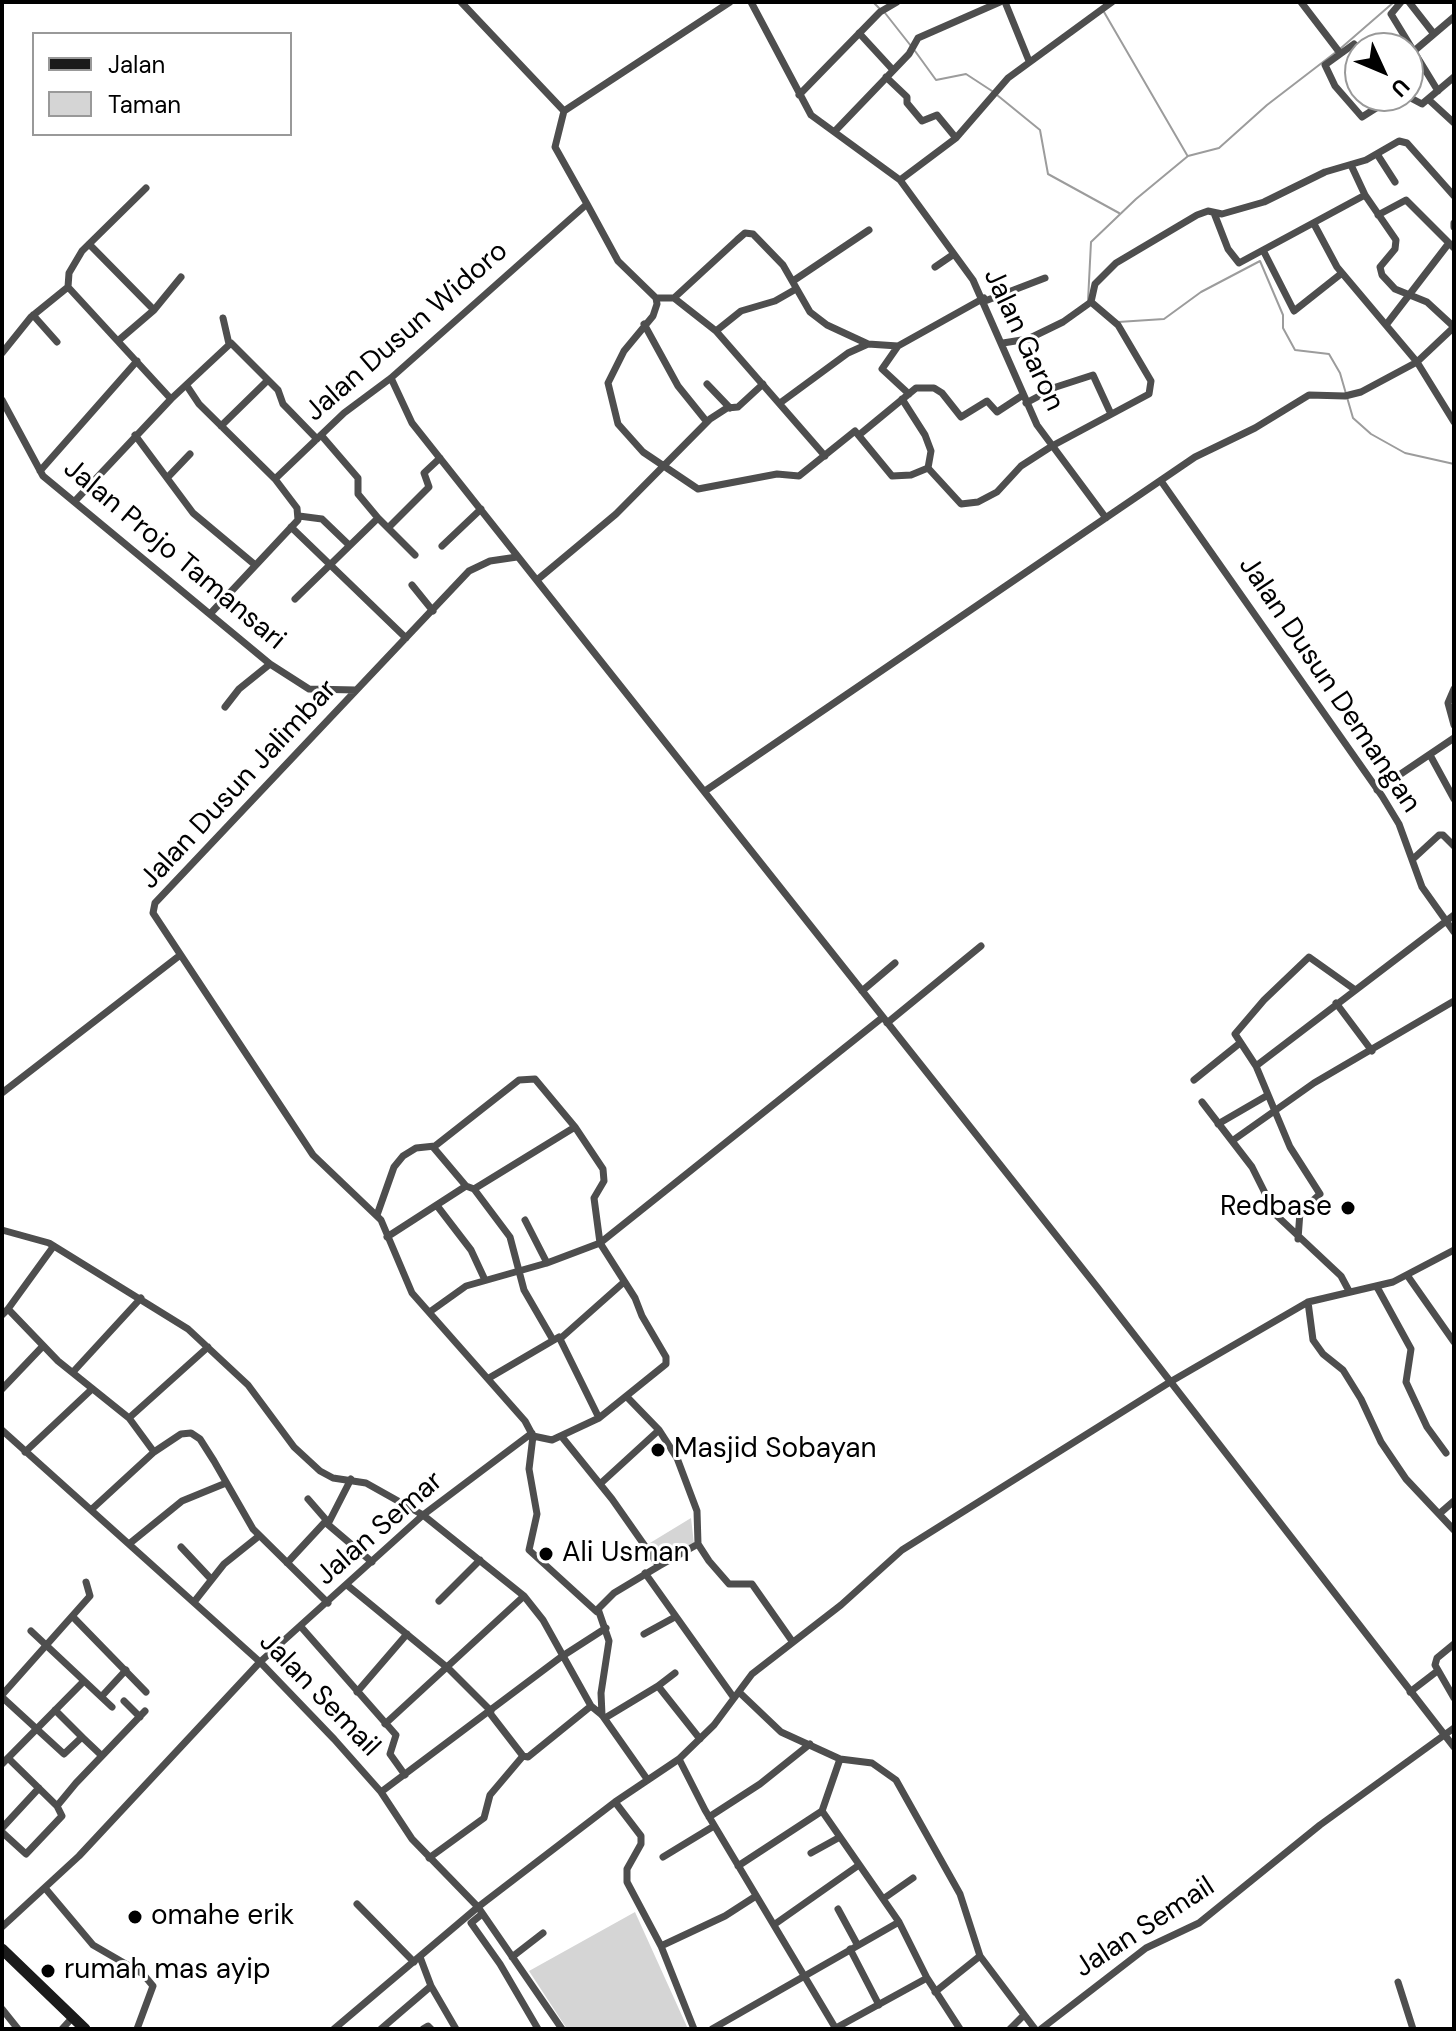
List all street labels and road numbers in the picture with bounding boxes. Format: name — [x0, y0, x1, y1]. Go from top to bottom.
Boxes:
street label: Jalan Dusun Widoro — [299, 235, 515, 429]
street label: Jalan Garon — [975, 263, 1071, 417]
street label: Jalan Projo Tamansari — [56, 452, 292, 658]
street label: Jalan Dusun Demangan — [1231, 551, 1427, 819]
street label: Jalan Dusun Jalimbar — [133, 674, 345, 896]
street label: Jalan Semar — [310, 1465, 450, 1593]
street label: Jalan Semail — [252, 1626, 386, 1764]
street label: Jalan Semail — [1069, 1870, 1221, 1986]

